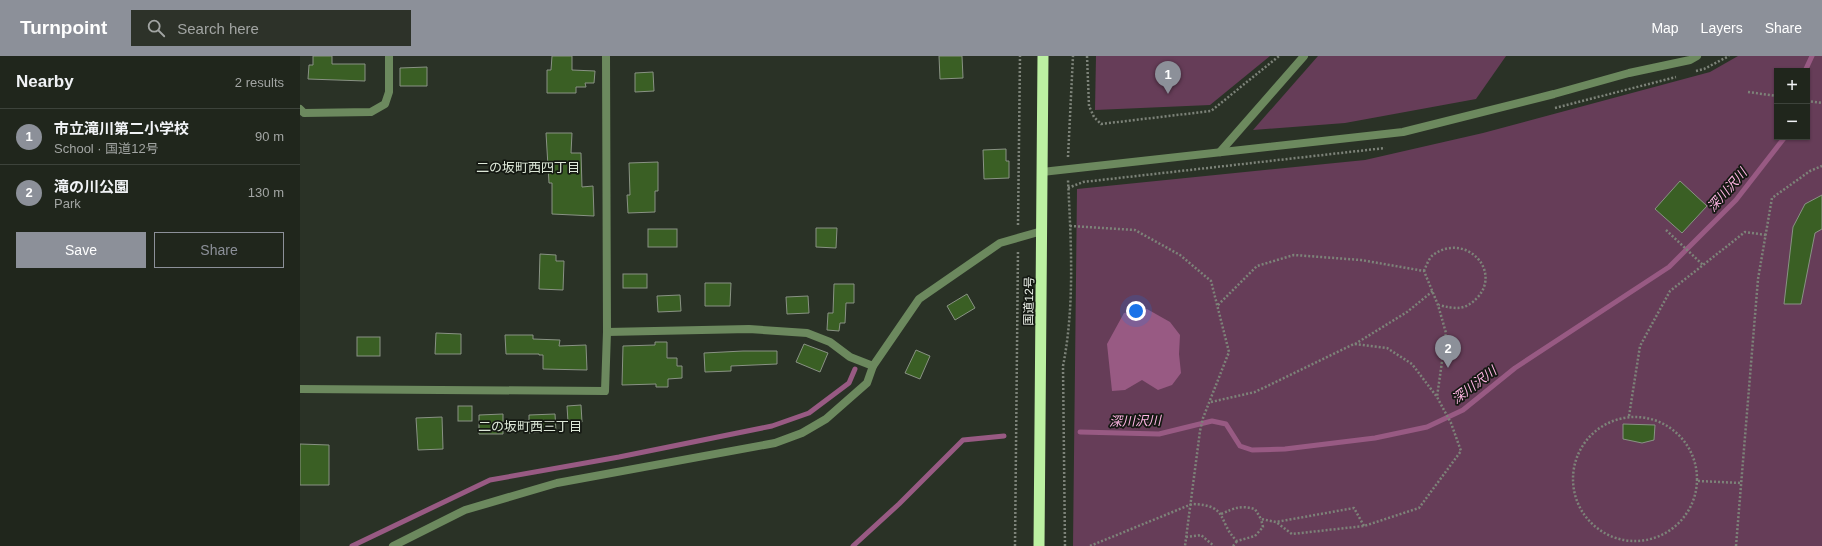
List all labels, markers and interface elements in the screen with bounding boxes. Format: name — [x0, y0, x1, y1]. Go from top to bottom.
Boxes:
search box — [131, 10, 411, 46]
text: Turnpoint — [20, 17, 107, 38]
icon: search — [145, 17, 167, 39]
text: Search here — [177, 20, 259, 37]
text: Map — [1651, 20, 1679, 36]
text: Layers — [1701, 20, 1743, 36]
text: Share — [1765, 20, 1802, 36]
pin: 1 — [1155, 61, 1181, 94]
map controls — [1774, 68, 1810, 140]
button: + — [1774, 68, 1810, 104]
text: Nearby — [16, 72, 74, 91]
text: 2 results — [235, 75, 284, 90]
button: − — [1774, 104, 1810, 140]
text: 市立滝川第二小学校 — [54, 120, 189, 137]
text: 1 — [25, 129, 33, 144]
text: 90 m — [255, 129, 284, 144]
text: School · 国道12号 — [54, 141, 159, 156]
district label: 二の坂町西四丁目 — [476, 160, 580, 175]
water label: 深川沢川 — [1704, 164, 1751, 215]
text: 滝の川公園 — [54, 178, 129, 195]
text: 2 — [25, 185, 33, 200]
text: 130 m — [248, 185, 284, 200]
text: Park — [54, 196, 81, 211]
button: Save — [16, 232, 146, 268]
button: Share — [154, 232, 284, 268]
street label: 国道12号 — [1022, 276, 1036, 326]
your location — [1126, 301, 1146, 321]
pin: 2 — [1435, 335, 1461, 368]
water label: 深川沢川 — [1449, 362, 1501, 407]
water label: 深川沢川 — [1109, 413, 1163, 429]
district label: 二の坂町西三丁目 — [478, 419, 582, 434]

